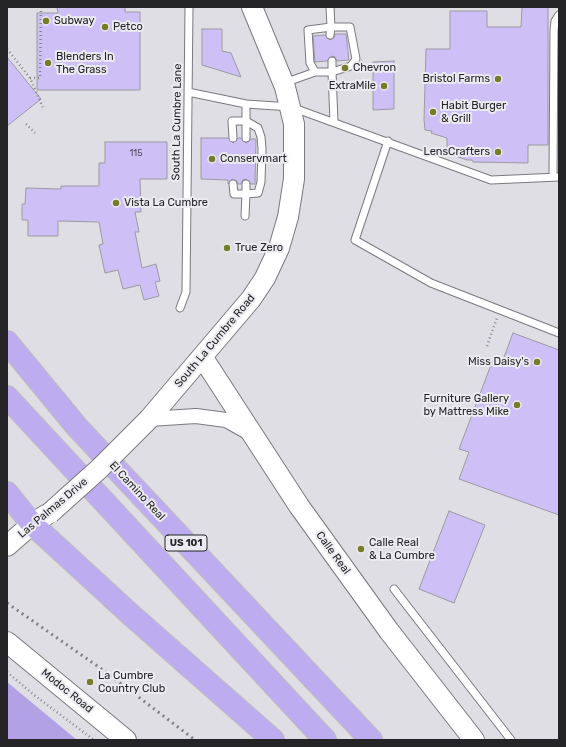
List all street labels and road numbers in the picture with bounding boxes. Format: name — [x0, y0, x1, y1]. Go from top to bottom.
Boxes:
street label: South La Cumbre Lane — [169, 64, 185, 180]
street label: South La Cumbre Road — [172, 292, 258, 390]
street label: El Camino Real — [106, 459, 168, 523]
street label: Las Palmas Drive — [15, 475, 91, 541]
street label: Calle Real — [313, 529, 353, 577]
road number: US 101 — [165, 535, 207, 551]
street label: Modoc Road — [38, 666, 96, 716]

